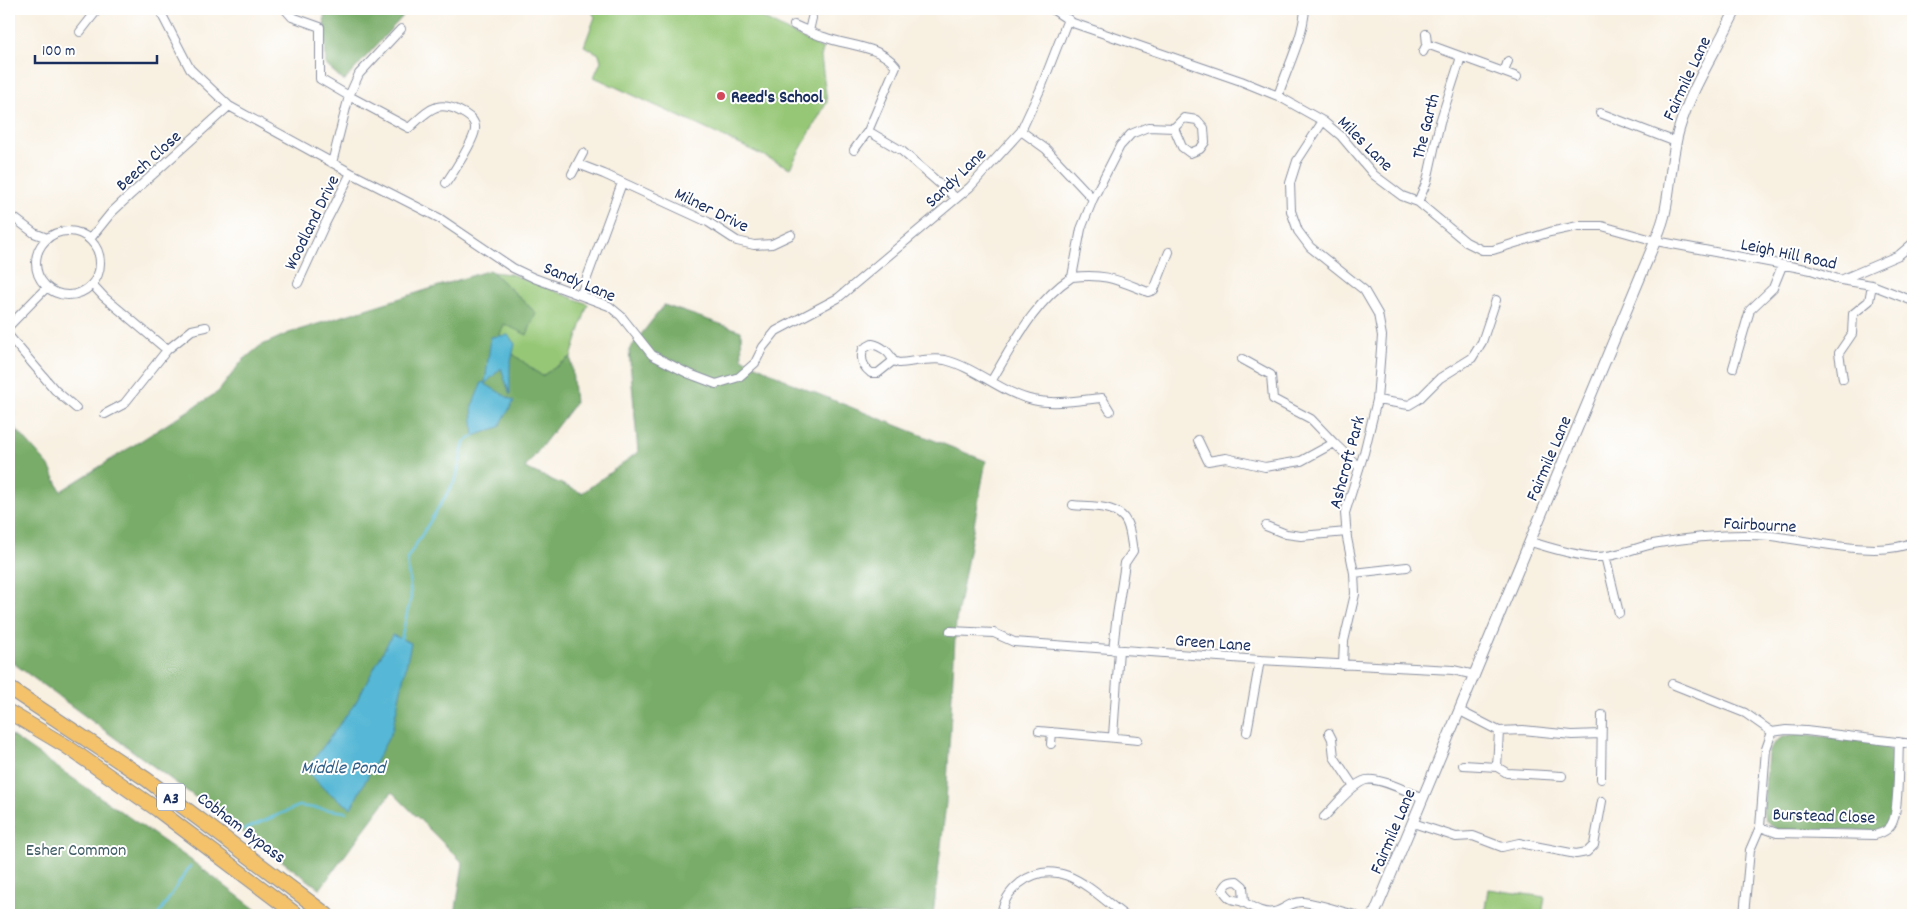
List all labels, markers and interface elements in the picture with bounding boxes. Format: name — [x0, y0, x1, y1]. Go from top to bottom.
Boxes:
scale bar — [35, 32, 158, 64]
street label: Fairmile Lane — [1658, 33, 1719, 125]
text: 100 m — [42, 41, 75, 63]
place label: Reed's School — [731, 86, 824, 111]
marker: Reed's School — [715, 90, 727, 102]
street label: The Garth — [1407, 91, 1448, 162]
street label: Miles Lane — [1331, 111, 1398, 178]
street label: Beech Close — [111, 126, 188, 198]
street label: Sandy Lane — [921, 143, 993, 214]
street label: Woodland Drive — [279, 171, 347, 275]
street label: Milner Drive — [670, 183, 752, 240]
street label: Leigh Hill Road — [1738, 233, 1839, 278]
street label: Sandy Lane — [539, 257, 619, 310]
street label: Fairmile Lane — [1521, 412, 1580, 505]
street label: Ashcroft Park — [1324, 413, 1373, 512]
street label: Fairbourne — [1723, 512, 1797, 541]
street label: Green Lane — [1174, 629, 1252, 660]
water label: Middle Pond — [301, 756, 387, 783]
road number: A3 — [157, 784, 185, 810]
street label: Fairmile Lane — [1365, 785, 1424, 878]
street label: Cobham Bypass — [191, 787, 290, 871]
street label: Burstead Close — [1772, 803, 1876, 832]
park label: Esher Common — [26, 839, 126, 864]

